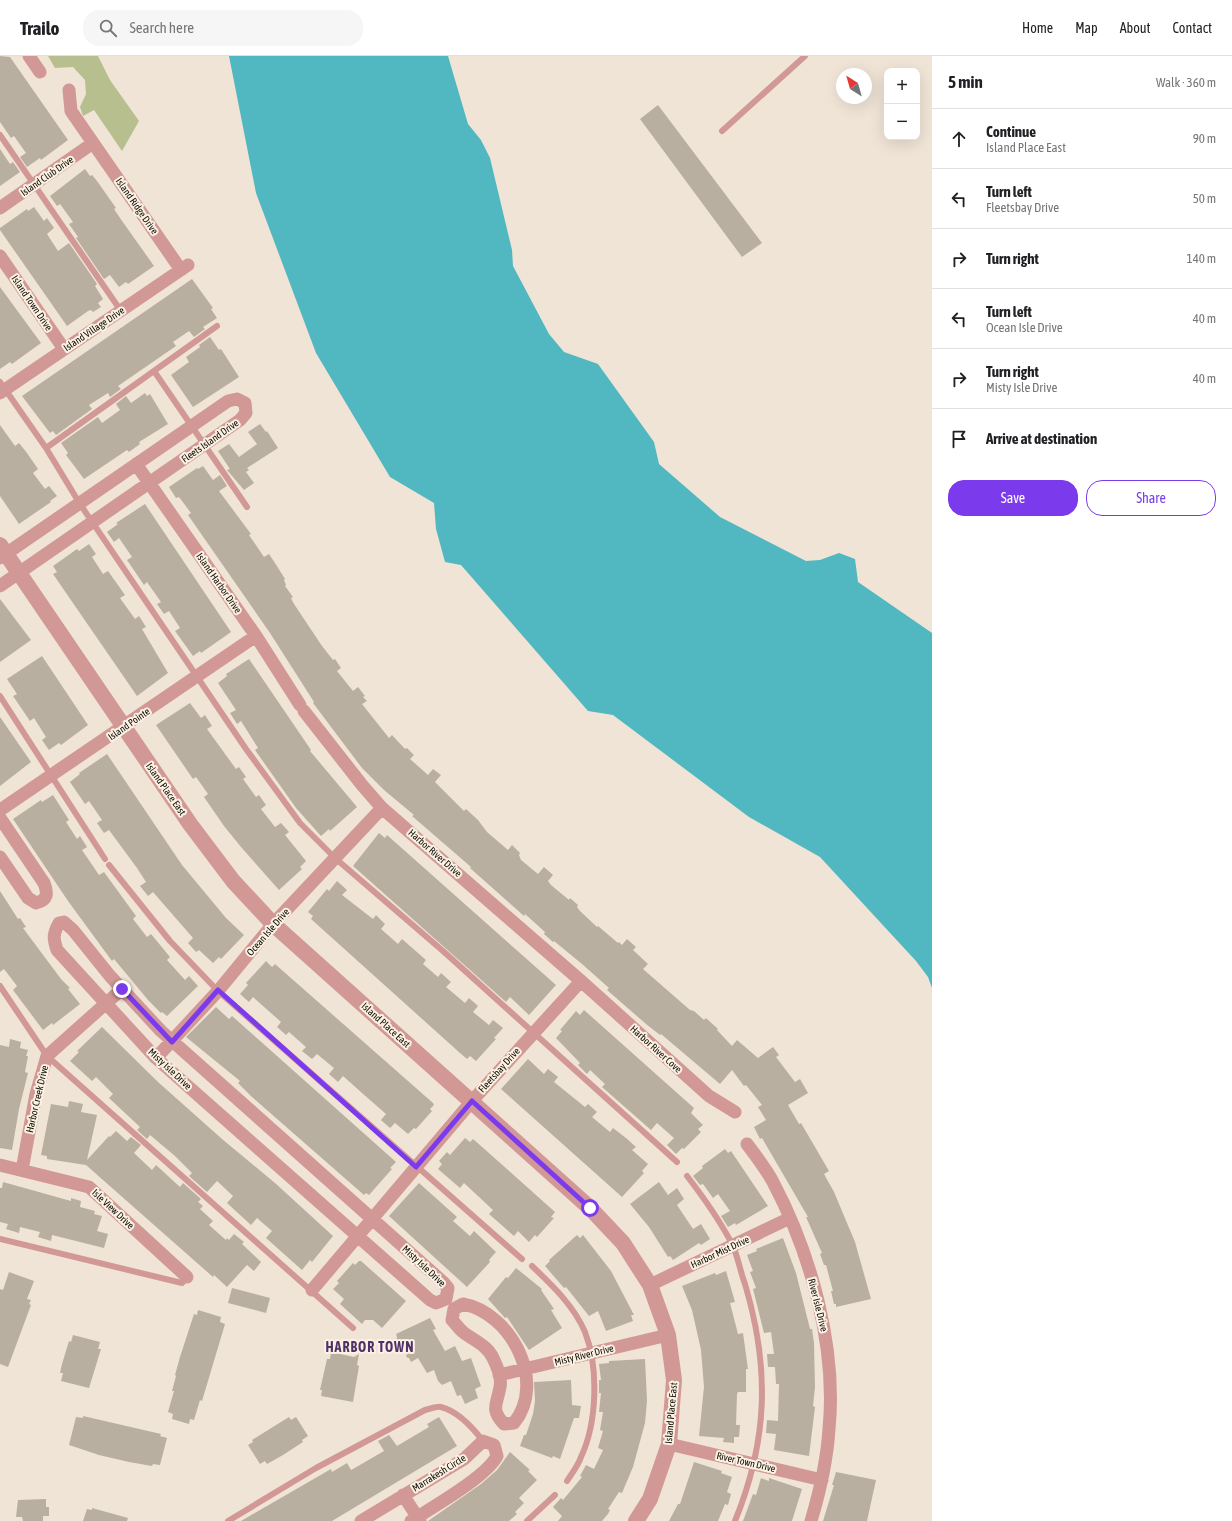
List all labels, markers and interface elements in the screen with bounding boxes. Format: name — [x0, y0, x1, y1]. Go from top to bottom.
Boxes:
search box — [83, 10, 363, 46]
text: Trailo — [20, 17, 59, 39]
icon: search — [97, 17, 119, 39]
text: Search here — [129, 19, 194, 36]
text: Home — [1022, 20, 1053, 36]
text: Map — [1075, 20, 1098, 36]
text: About — [1120, 20, 1151, 36]
text: Contact — [1173, 20, 1212, 36]
north arrow — [836, 68, 872, 104]
map controls — [884, 68, 920, 140]
button: + — [884, 68, 920, 104]
text: 5 min — [948, 72, 983, 92]
text: Walk · 360 m — [1156, 75, 1216, 90]
button: − — [884, 104, 920, 140]
text: Continue — [986, 123, 1036, 140]
icon: ahead — [948, 128, 970, 150]
text: 90 m — [1193, 131, 1216, 146]
text: Island Place East — [986, 140, 1066, 155]
street label: Island Club Drive — [19, 153, 76, 198]
street label: Island Ridge Drive — [114, 176, 161, 236]
text: Turn left — [986, 183, 1032, 200]
icon: left — [948, 188, 970, 210]
text: 50 m — [1193, 191, 1216, 206]
text: Fleetsbay Drive — [986, 200, 1059, 215]
icon: right — [948, 248, 970, 270]
text: Turn right — [986, 250, 1039, 267]
text: 140 m — [1187, 251, 1216, 266]
street label: Island Town Drive — [9, 273, 55, 333]
text: Turn left — [986, 303, 1032, 320]
street label: Island Village Drive — [62, 304, 127, 353]
icon: left — [948, 308, 970, 330]
text: 40 m — [1193, 311, 1216, 326]
text: Ocean Isle Drive — [986, 320, 1063, 335]
text: Turn right — [986, 363, 1039, 380]
icon: right — [948, 368, 970, 390]
text: 40 m — [1193, 371, 1216, 386]
text: Misty Isle Drive — [986, 380, 1057, 395]
street label: Fleets Island Drive — [179, 417, 241, 465]
icon: arrive — [948, 428, 970, 450]
text: Arrive at destination — [986, 430, 1097, 447]
button: Save — [948, 480, 1078, 516]
button: Share — [1086, 480, 1216, 516]
street label: Island Harbor Drive — [194, 551, 244, 616]
street label: Island Pointe — [106, 705, 152, 742]
street label: Island Place East — [144, 761, 188, 817]
street label: Harbor River Drive — [406, 827, 464, 879]
street label: Ocean Isle Drive — [245, 906, 292, 958]
route end — [113, 980, 131, 998]
street label: Island Place East — [359, 1000, 413, 1050]
street label: Harbor River Cove — [628, 1023, 684, 1075]
street label: Fleetsbay Drive — [476, 1045, 522, 1095]
street label: Misty Isle Drive — [146, 1046, 194, 1092]
street label: Harbor Creek Drive — [24, 1064, 50, 1134]
street label: Isle View Drive — [90, 1187, 136, 1231]
route start — [581, 1199, 599, 1217]
street label: Harbor Mist Drive — [689, 1233, 751, 1270]
street label: Misty Isle Drive — [400, 1243, 448, 1289]
street label: River Isle Drive — [806, 1277, 830, 1333]
district label: HARBOR TOWN — [325, 1339, 415, 1355]
street label: Misty River Drive — [553, 1342, 615, 1368]
street label: Island Place East — [663, 1382, 679, 1444]
street label: River Town Drive — [715, 1450, 777, 1474]
street label: Marrakesh Circle — [410, 1452, 468, 1494]

